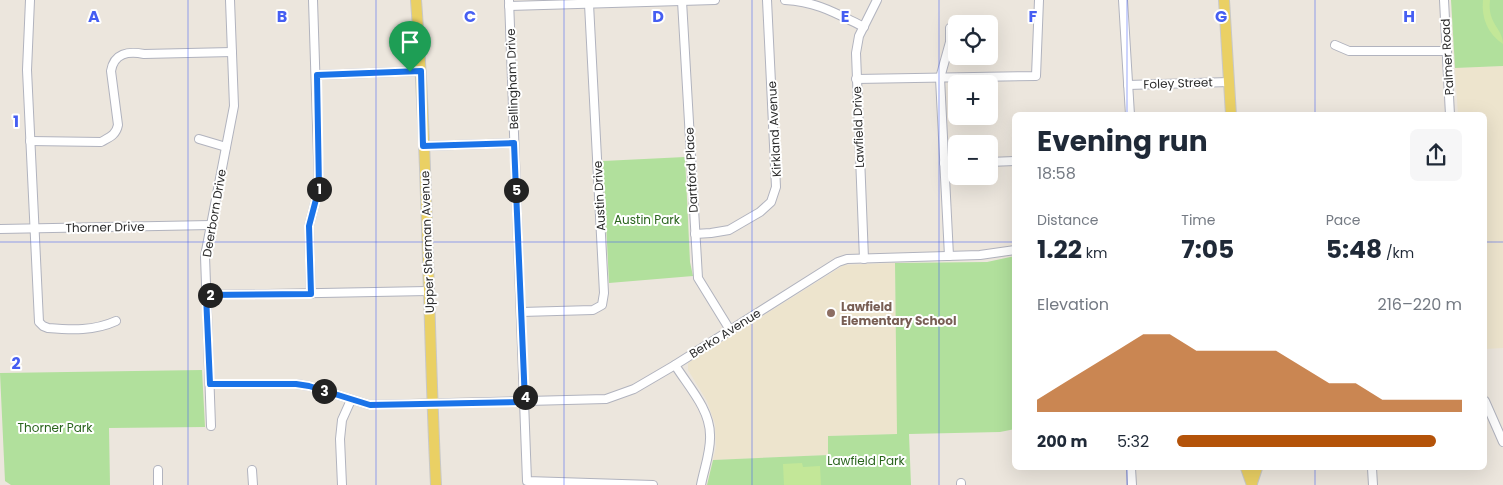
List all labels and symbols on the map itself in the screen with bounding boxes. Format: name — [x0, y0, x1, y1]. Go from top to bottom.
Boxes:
text: A — [88, 5, 100, 28]
text: B — [277, 5, 287, 28]
text: C — [464, 5, 476, 28]
text: D — [652, 5, 664, 28]
text: E — [841, 5, 849, 28]
text: F — [1029, 5, 1038, 28]
text: G — [1215, 5, 1227, 28]
text: H — [1403, 5, 1415, 28]
street label: Palmer Road — [1437, 18, 1457, 96]
pin — [389, 21, 431, 72]
street label: Bellingham Drive — [502, 28, 522, 130]
street label: Foley Street — [1143, 73, 1213, 93]
street label: Kirkland Avenue — [763, 81, 785, 177]
street label: Lawfield Drive — [848, 86, 868, 168]
text: 1 — [13, 110, 19, 133]
street label: Dartford Place — [680, 127, 702, 213]
street label: Austin Drive — [589, 160, 609, 232]
street label: Deerborn Drive — [198, 168, 230, 258]
street label: Upper Sherman Avenue — [416, 170, 438, 314]
pin: 1 — [306, 176, 332, 202]
pin: 5 — [504, 178, 528, 202]
park label: Austin Park — [614, 211, 681, 228]
street label: Thorner Drive — [65, 218, 145, 236]
pin: 2 — [198, 282, 222, 308]
place label: Lawfield Elementary School — [841, 298, 956, 329]
street label: Berko Avenue — [686, 304, 764, 362]
marker: Lawfield Elementary School — [825, 307, 837, 319]
text: 2 — [11, 352, 21, 375]
pin: 3 — [312, 378, 336, 404]
pin: 4 — [512, 384, 538, 410]
park label: Thorner Park — [18, 419, 93, 436]
park label: Lawfield Park — [827, 452, 906, 469]

